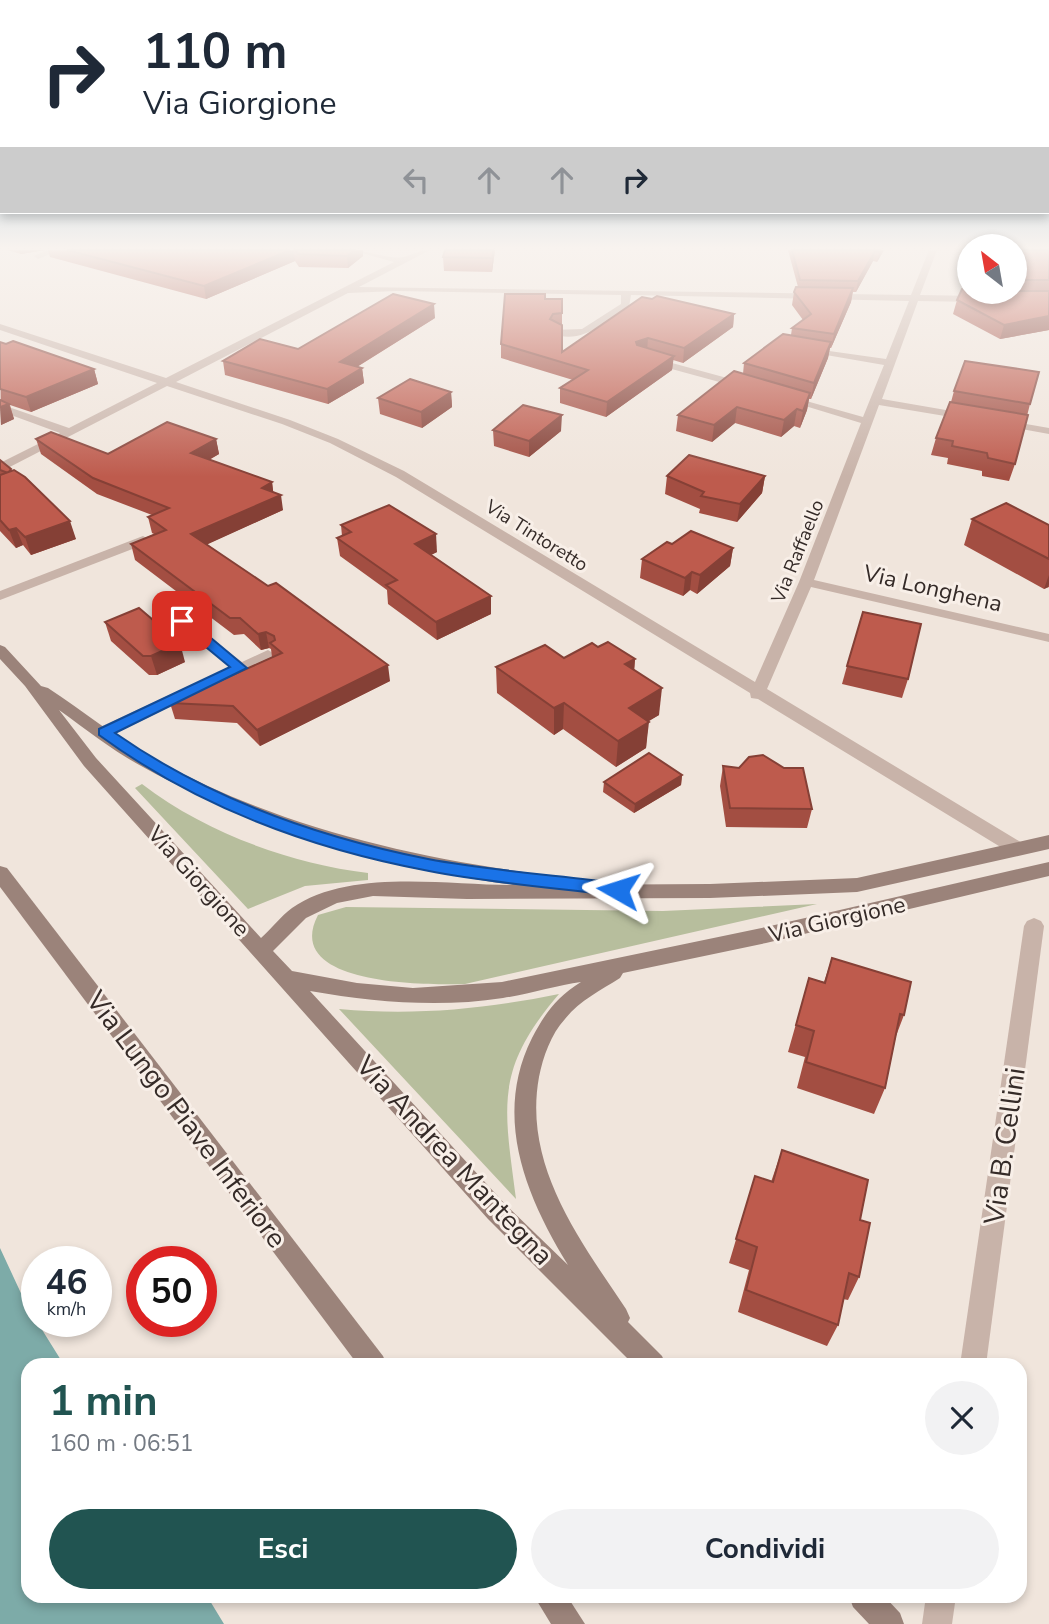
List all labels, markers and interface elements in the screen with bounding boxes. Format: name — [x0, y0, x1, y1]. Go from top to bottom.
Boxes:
text: 110 m — [143, 18, 287, 85]
icon: right — [28, 28, 119, 119]
text: Via Giorgione — [143, 82, 337, 125]
icon: left — [397, 161, 435, 199]
icon: ahead — [470, 161, 508, 199]
icon: ahead — [543, 161, 581, 199]
icon: right — [616, 161, 654, 199]
north arrow — [957, 234, 1027, 304]
map controls — [957, 234, 1027, 304]
street label: Via Tintoretto — [479, 493, 593, 578]
street label: Via Raffaello — [765, 496, 830, 608]
street label: Via Longhena — [859, 557, 1005, 620]
pin — [152, 591, 212, 651]
icon: arrive — [163, 602, 201, 640]
street label: Via Giorgione — [140, 819, 257, 943]
position arrow — [581, 853, 655, 927]
street label: Via Giorgione — [765, 889, 908, 950]
street label: Via Lungo Piave Inferiore — [76, 983, 295, 1256]
street label: Via Andrea Mantegna — [346, 1047, 561, 1274]
street label: Via B. Cellini — [975, 1065, 1035, 1228]
speed limit sign: 50 — [126, 1246, 217, 1337]
text: 46 — [45, 1259, 88, 1306]
text: km/h — [47, 1297, 86, 1321]
text: 1 min — [49, 1373, 158, 1430]
button: close — [925, 1381, 999, 1455]
text: 160 m · 06:51 — [49, 1428, 194, 1459]
button: Esci — [49, 1509, 517, 1589]
button: Condividi — [531, 1509, 999, 1589]

